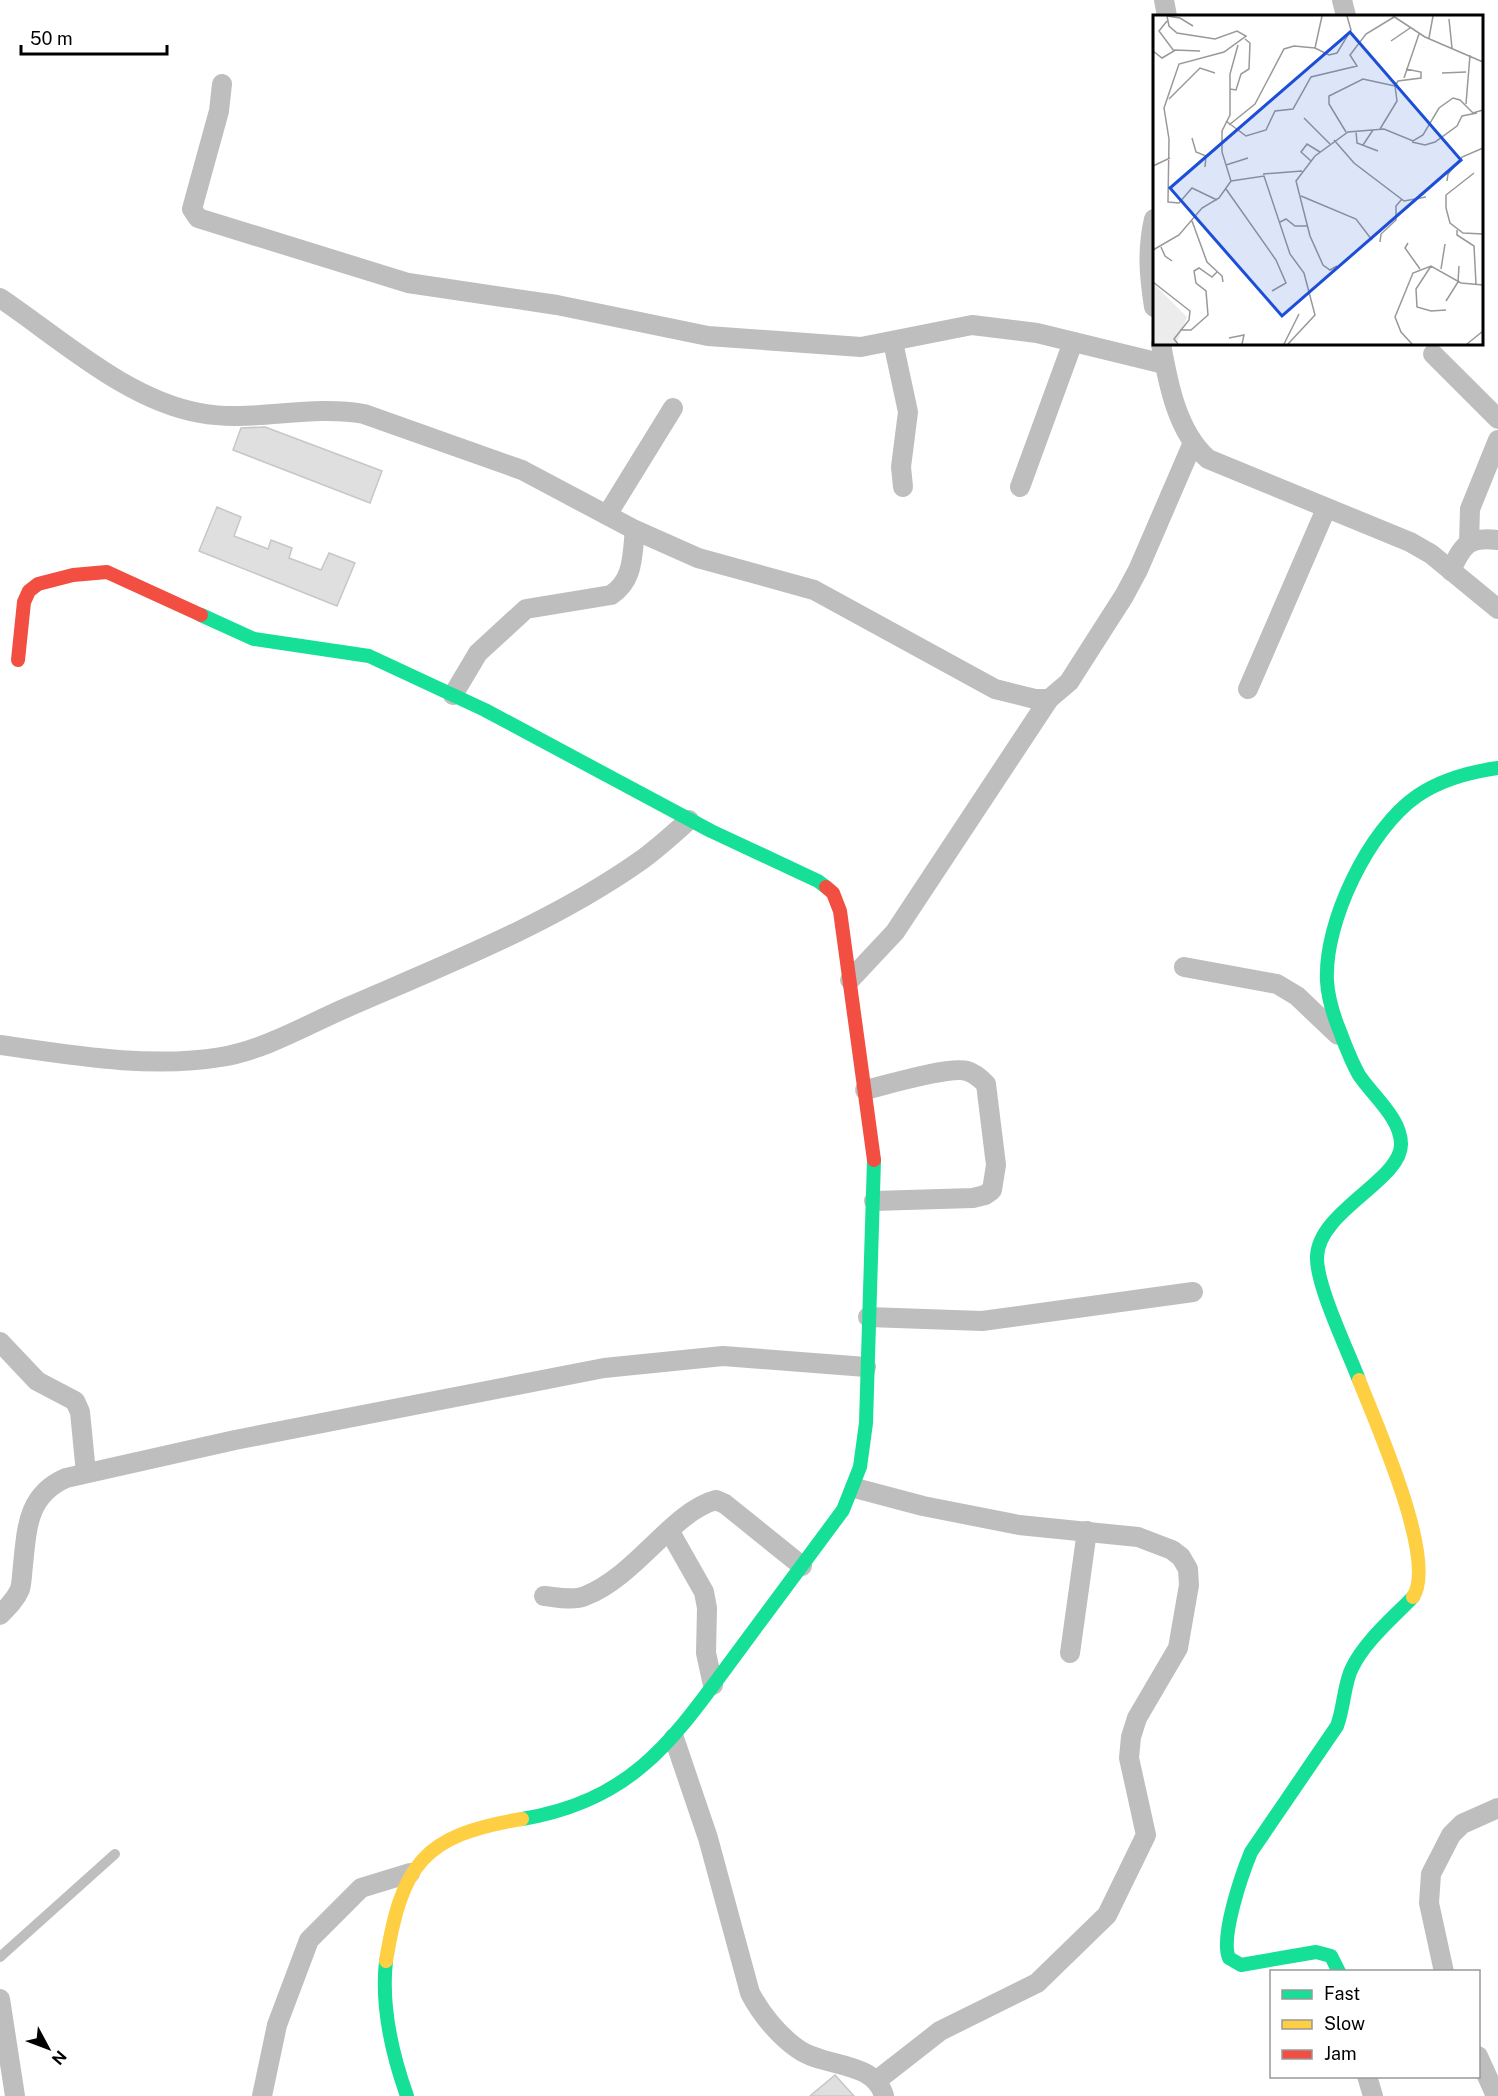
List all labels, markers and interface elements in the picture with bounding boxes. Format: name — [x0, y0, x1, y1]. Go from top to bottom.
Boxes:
inset map — [1153, 15, 1483, 345]
scale bar — [21, 18, 166, 56]
text: 50 m — [30, 28, 73, 49]
legend — [1270, 1970, 1480, 2078]
text: Fast — [1324, 1983, 1360, 2004]
text: Slow — [1324, 2013, 1365, 2034]
north arrow — [18, 2018, 78, 2078]
text: Jam — [1324, 2043, 1357, 2064]
text: N — [48, 2047, 70, 2068]

